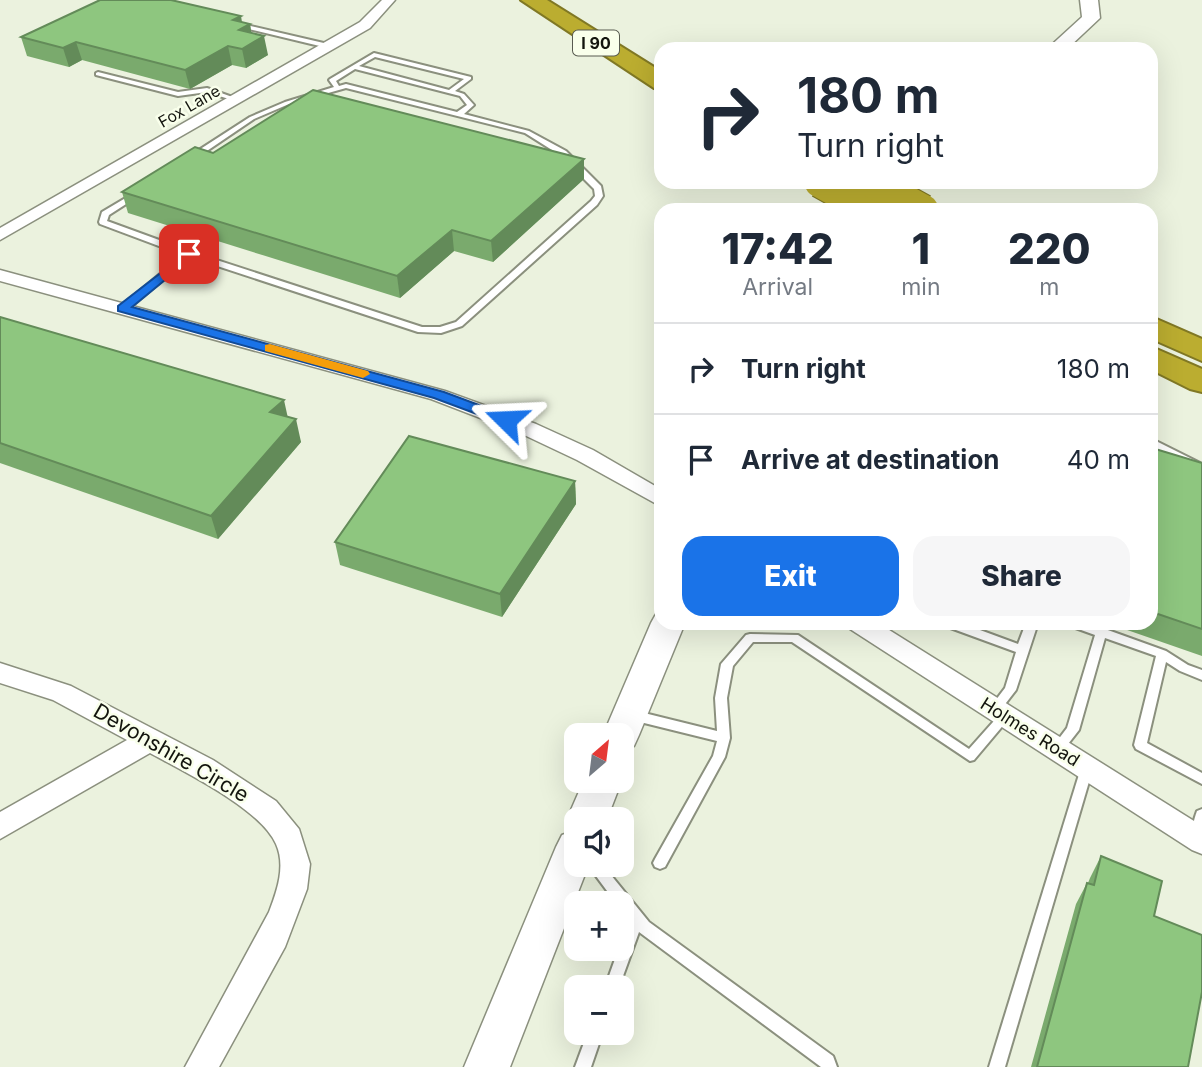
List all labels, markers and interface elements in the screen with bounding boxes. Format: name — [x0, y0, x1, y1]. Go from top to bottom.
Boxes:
road number: I 90 — [573, 31, 619, 56]
text: 180 m — [797, 66, 939, 125]
icon: right — [682, 70, 773, 161]
street label: Fox Lane — [155, 80, 223, 132]
text: Turn right — [797, 126, 944, 165]
text: 17:42 — [721, 223, 834, 274]
text: 1 — [912, 223, 930, 274]
text: 220 — [1008, 223, 1091, 274]
pin — [159, 224, 219, 284]
icon: arrive — [170, 235, 208, 273]
text: Arrival — [742, 273, 813, 301]
text: min — [901, 273, 940, 301]
text: m — [1039, 273, 1059, 301]
icon: right — [682, 350, 720, 388]
text: Turn right — [741, 353, 866, 384]
text: 180 m — [1057, 353, 1130, 384]
position arrow — [469, 383, 543, 457]
icon: arrive — [682, 441, 720, 479]
text: Arrive at destination — [741, 444, 1000, 475]
text: 40 m — [1067, 444, 1130, 475]
button: Exit — [682, 536, 899, 616]
button: Share — [913, 536, 1130, 616]
street label: Holmes Road — [977, 693, 1084, 770]
street label: Devonshire Circle — [89, 698, 253, 807]
north arrow — [564, 723, 634, 793]
map controls — [564, 723, 634, 1045]
button: sound — [564, 807, 634, 877]
button: + — [564, 891, 634, 961]
button: − — [564, 975, 634, 1045]

